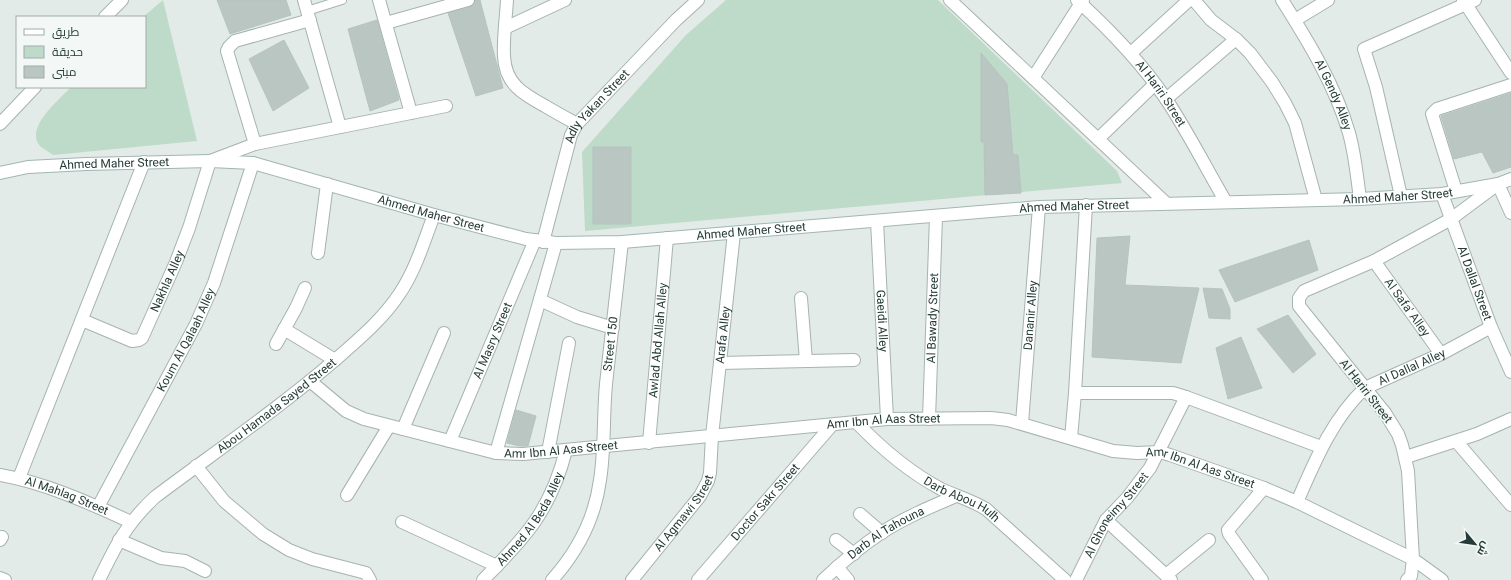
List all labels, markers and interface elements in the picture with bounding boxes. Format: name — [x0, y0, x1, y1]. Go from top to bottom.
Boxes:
legend — [16, 16, 146, 88]
text: طريق — [52, 25, 80, 39]
text: حديقة — [52, 45, 83, 59]
street label: Al Gendy Alley — [1312, 57, 1355, 132]
street label: Al Hariri Street — [1133, 58, 1189, 129]
text: مبنى — [52, 65, 77, 79]
street label: Adly Yakan Street — [562, 67, 632, 145]
street label: Ahmed Maher Street — [59, 155, 169, 172]
street label: Ahmed Maher Street — [1343, 185, 1454, 206]
street label: Ahmed Maher Street — [376, 192, 486, 235]
street label: Ahmed Maher Street — [1019, 198, 1129, 216]
street label: Ahmed Maher Street — [696, 220, 806, 243]
street label: Al Dallal Street — [1455, 244, 1495, 322]
street label: Nakhla Alley — [148, 248, 187, 314]
street label: Al Bawady Street — [924, 273, 941, 364]
street label: Al Safa' Alley — [1382, 275, 1433, 339]
street label: Dananir Alley — [1021, 280, 1040, 351]
street label: Awlad Abd Allah Alley — [646, 282, 670, 399]
street label: Koum Al Qalaah Alley — [154, 286, 218, 394]
street label: Gaeidi Alley — [873, 289, 891, 353]
street label: Al Masry Street — [470, 300, 515, 381]
street label: Arafa Alley — [713, 305, 733, 364]
street label: Street 150 — [600, 316, 621, 372]
street label: Al Dallal Alley — [1376, 346, 1448, 388]
street label: Abou Hamada Sayed Street — [214, 355, 339, 456]
street label: Al Hariri Street — [1337, 356, 1395, 426]
street label: Amr Ibn Al Aas Street — [826, 411, 941, 432]
street label: Amr Ibn Al Aas Street — [504, 438, 618, 461]
street label: Amr Ibn Al Aas Street — [1145, 445, 1257, 491]
street label: Doctor Sakr Street — [728, 461, 802, 543]
street label: Al Ghoneimy Street — [1081, 469, 1151, 560]
street label: Ahmed Al Beda Alley — [494, 470, 566, 569]
street label: Al Agmawi Street — [651, 473, 716, 554]
street label: Al Mahlag Street — [23, 474, 111, 518]
street label: Darb Abou Hulh — [921, 474, 1003, 525]
street label: Darb Al Tahouna — [845, 504, 926, 562]
north arrow — [1455, 524, 1495, 564]
text: ش — [1474, 539, 1492, 558]

